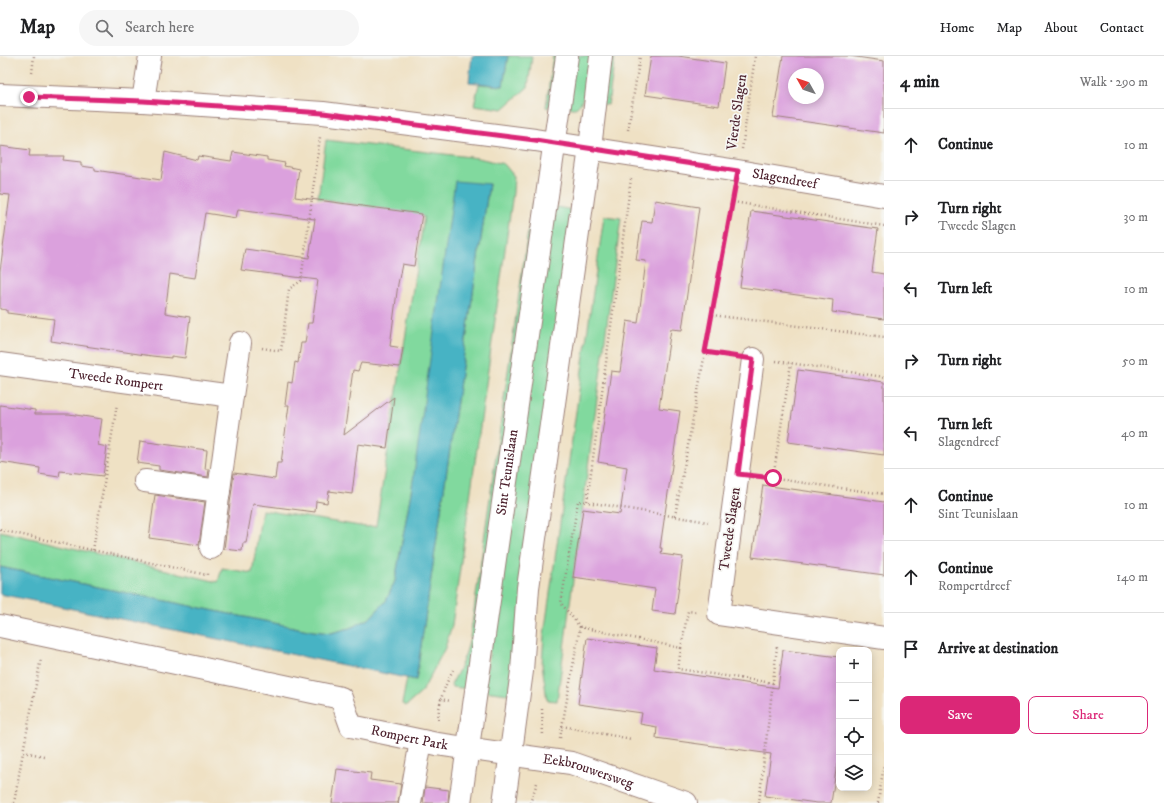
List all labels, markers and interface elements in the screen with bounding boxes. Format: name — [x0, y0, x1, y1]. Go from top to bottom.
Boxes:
search box — [79, 10, 359, 46]
text: Map — [20, 16, 55, 39]
icon: search — [93, 17, 115, 39]
text: Search here — [125, 18, 194, 37]
text: Home — [940, 19, 974, 37]
text: Map — [996, 19, 1022, 37]
text: About — [1044, 19, 1078, 37]
text: Contact — [1100, 19, 1144, 37]
north arrow — [788, 68, 824, 104]
text: 4 min — [900, 71, 939, 93]
street label: Vierde Slagen — [723, 72, 751, 152]
text: Walk · 290 m — [1080, 74, 1148, 90]
route end — [20, 88, 38, 106]
icon: ahead — [900, 134, 922, 156]
text: Continue — [938, 135, 993, 154]
text: 10 m — [1124, 137, 1148, 153]
street label: Slagendreef — [751, 165, 821, 194]
text: Turn right — [938, 199, 1001, 218]
icon: right — [900, 206, 922, 228]
text: 30 m — [1124, 209, 1148, 225]
text: Tweede Slagen — [938, 218, 1016, 234]
icon: left — [900, 278, 922, 300]
text: Turn left — [938, 279, 992, 298]
text: 10 m — [1124, 281, 1148, 297]
icon: right — [900, 350, 922, 372]
text: Turn right — [938, 351, 1001, 370]
text: 50 m — [1122, 353, 1148, 369]
street label: Tweede Rompert — [67, 365, 165, 396]
text: Turn left — [938, 415, 992, 434]
icon: left — [900, 422, 922, 444]
text: 40 m — [1121, 425, 1148, 441]
street label: Sint Teunislaan — [492, 428, 522, 516]
text: Slagendreef — [938, 434, 999, 450]
route start — [764, 469, 782, 487]
street label: Tweede Slagen — [715, 485, 745, 572]
text: Continue — [938, 487, 993, 506]
icon: ahead — [900, 494, 922, 516]
text: 10 m — [1124, 497, 1148, 513]
text: Sint Teunislaan — [938, 506, 1018, 522]
text: Continue — [938, 559, 993, 578]
icon: ahead — [900, 566, 922, 588]
text: 140 m — [1116, 569, 1148, 585]
text: Rompertdreef — [938, 578, 1010, 594]
icon: arrive — [900, 638, 922, 660]
text: Arrive at destination — [938, 639, 1058, 658]
map controls — [836, 647, 872, 791]
button: + — [836, 647, 872, 683]
button: − — [836, 683, 872, 719]
button: Save — [900, 696, 1020, 734]
button: Share — [1028, 696, 1148, 734]
button: locate — [836, 719, 872, 755]
street label: Rompert Park — [369, 721, 449, 754]
street label: Eekbrouwersweg — [542, 750, 636, 793]
button: layers — [836, 755, 872, 791]

